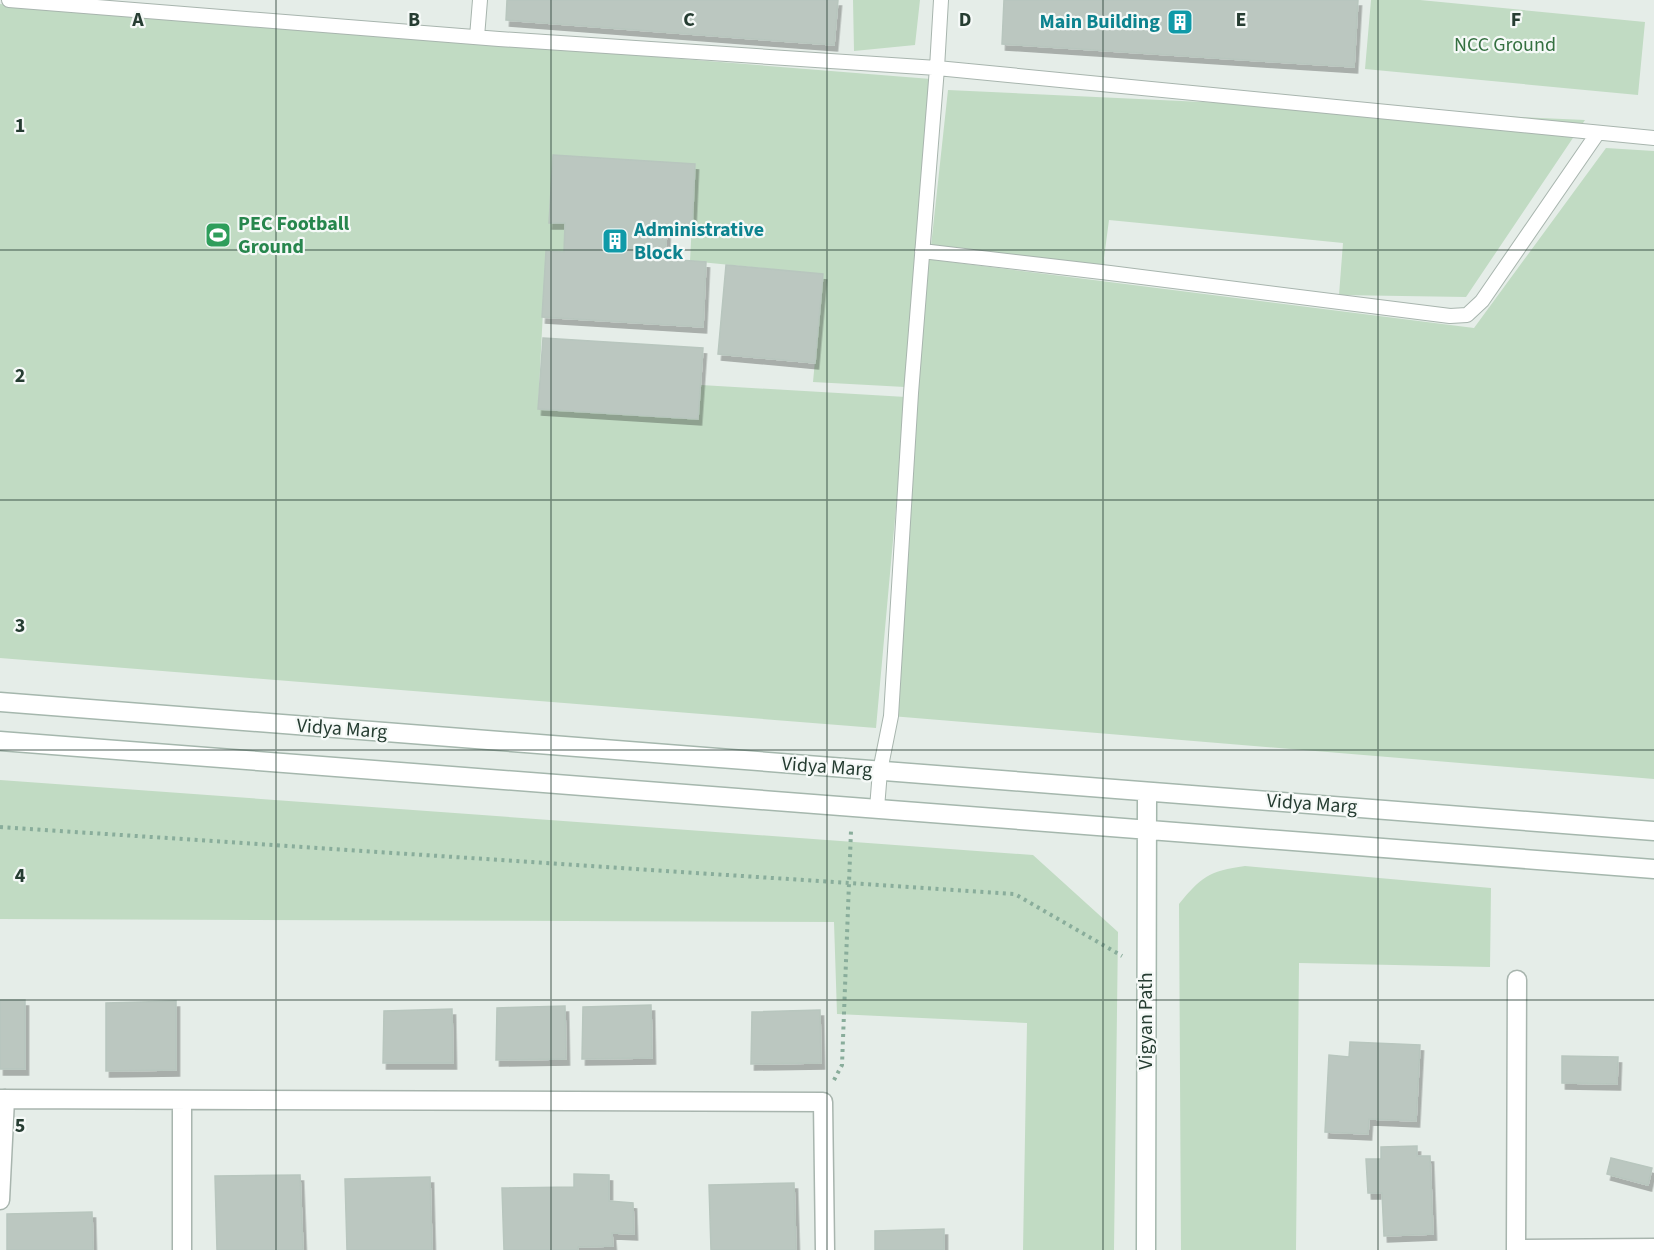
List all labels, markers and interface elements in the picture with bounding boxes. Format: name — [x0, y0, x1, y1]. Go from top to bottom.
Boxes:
text: A — [131, 6, 144, 34]
text: B — [408, 6, 420, 34]
text: C — [683, 6, 695, 34]
text: D — [959, 6, 971, 34]
text: E — [1236, 6, 1246, 34]
text: F — [1511, 6, 1521, 34]
building icon: Main Building — [1165, 7, 1195, 37]
place label: Main Building — [1039, 8, 1160, 36]
park label: NCC Ground — [1454, 31, 1556, 59]
text: 1 — [15, 112, 25, 140]
place label: PEC Football Ground — [238, 210, 349, 261]
place label: Administrative Block — [633, 216, 764, 267]
sports icon: PEC Football Ground — [203, 220, 233, 250]
building icon: Administrative Block — [600, 226, 630, 256]
text: 2 — [15, 362, 25, 390]
text: 3 — [15, 612, 25, 640]
street label: Vidya Marg — [296, 712, 388, 746]
street label: Vidya Marg — [781, 750, 873, 784]
street label: Vidya Marg — [1266, 787, 1358, 821]
text: 4 — [15, 862, 26, 890]
street label: Vigyan Path — [1132, 972, 1160, 1070]
text: 5 — [15, 1112, 25, 1140]

